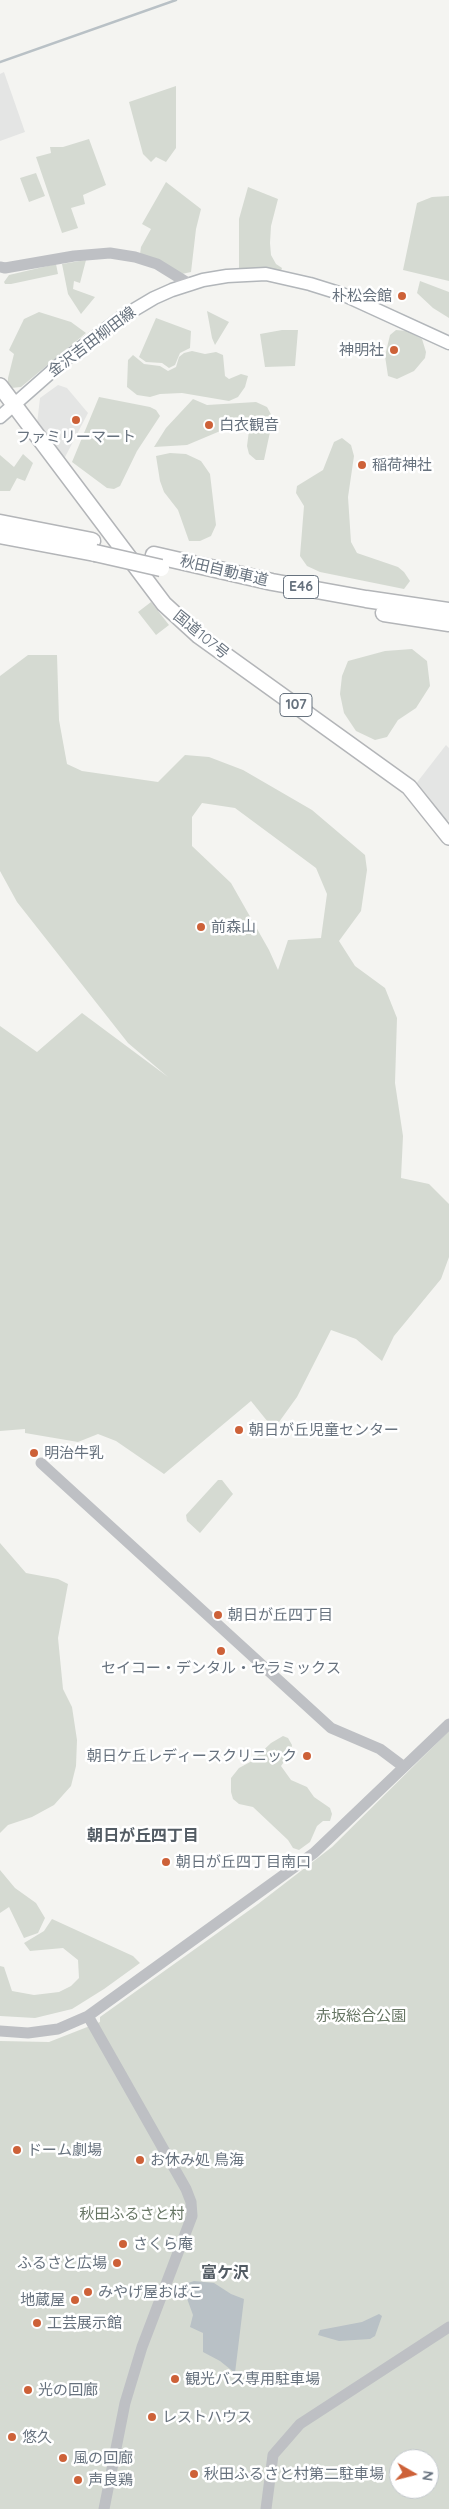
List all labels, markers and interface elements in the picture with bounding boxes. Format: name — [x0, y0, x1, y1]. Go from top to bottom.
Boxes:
place label: 朴松会館 — [332, 287, 392, 305]
marker: 朴松会館 — [396, 290, 408, 302]
street label: 金沢吉田柳田線 — [45, 303, 139, 381]
place label: 神明社 — [339, 341, 384, 359]
marker: 神明社 — [388, 344, 400, 356]
marker: ファミリーマート — [70, 414, 82, 426]
place label: 白衣観音 — [219, 416, 279, 434]
marker: 白衣観音 — [203, 419, 215, 431]
place label: ファミリーマート — [16, 428, 136, 446]
place label: 稲荷神社 — [372, 456, 432, 474]
marker: 稲荷神社 — [356, 459, 368, 471]
street label: 秋田自動車道 — [178, 552, 270, 590]
road number: E46 — [284, 576, 318, 598]
street label: 国道107号 — [170, 607, 232, 663]
road number: 107 — [280, 694, 312, 716]
place label: 前森山 — [211, 918, 256, 936]
marker: 前森山 — [195, 921, 207, 933]
place label: 朝日が丘児童センター — [249, 1421, 399, 1439]
marker: 朝日が丘児童センター — [233, 1424, 245, 1436]
place label: 明治牛乳 — [44, 1444, 104, 1462]
marker: 明治牛乳 — [28, 1447, 40, 1459]
place label: 朝日が丘四丁目 — [228, 1606, 333, 1624]
marker: 朝日が丘四丁目 — [212, 1609, 224, 1621]
marker: セイコー・デンタル・セラミックス — [215, 1645, 227, 1657]
place label: セイコー・デンタル・セラミックス — [101, 1659, 341, 1677]
place label: 朝日ケ丘レディースクリニック — [87, 1747, 297, 1765]
marker: 朝日ケ丘レディースクリニック — [301, 1750, 313, 1762]
district label: 朝日が丘四丁目 — [87, 1826, 199, 1846]
place label: 朝日が丘四丁目南口 — [176, 1853, 311, 1871]
marker: 朝日が丘四丁目南口 — [160, 1856, 172, 1868]
park label: 赤坂総合公園 — [316, 2007, 406, 2025]
place label: ドーム劇場 — [27, 2141, 102, 2159]
marker: ドーム劇場 — [11, 2144, 23, 2156]
place label: お休み処 鳥海 — [150, 2151, 244, 2169]
marker: お休み処 鳥海 — [134, 2154, 146, 2166]
park label: 秋田ふるさと村 — [80, 2205, 184, 2223]
place label: さくら庵 — [133, 2235, 193, 2253]
marker: さくら庵 — [117, 2238, 129, 2250]
place label: ふるさと広場 — [17, 2254, 107, 2272]
marker: ふるさと広場 — [111, 2257, 123, 2269]
district label: 富ケ沢 — [201, 2263, 249, 2283]
place label: みやげ屋おばこ — [98, 2283, 203, 2301]
marker: みやげ屋おばこ — [82, 2286, 94, 2298]
place label: 地蔵屋 — [20, 2291, 65, 2309]
marker: 地蔵屋 — [69, 2294, 81, 2306]
place label: 工芸展示館 — [47, 2314, 122, 2332]
marker: 工芸展示館 — [31, 2317, 43, 2329]
place label: 観光バス専用駐車場 — [185, 2370, 320, 2388]
marker: 観光バス専用駐車場 — [169, 2373, 181, 2385]
place label: 光の回廊 — [38, 2381, 98, 2399]
marker: 光の回廊 — [22, 2384, 34, 2396]
place label: レストハウス — [162, 2408, 252, 2426]
marker: レストハウス — [146, 2411, 158, 2423]
place label: 悠久 — [22, 2428, 52, 2446]
marker: 悠久 — [6, 2431, 18, 2443]
place label: 風の回廊 — [73, 2449, 133, 2467]
north arrow — [389, 2449, 439, 2499]
marker: 風の回廊 — [57, 2452, 69, 2464]
place label: 秋田ふるさと村第二駐車場 — [204, 2465, 384, 2483]
marker: 秋田ふるさと村第二駐車場 — [188, 2468, 200, 2480]
text: N — [418, 2470, 437, 2482]
place label: 声良鶏 — [88, 2471, 133, 2489]
marker: 声良鶏 — [72, 2474, 84, 2486]

